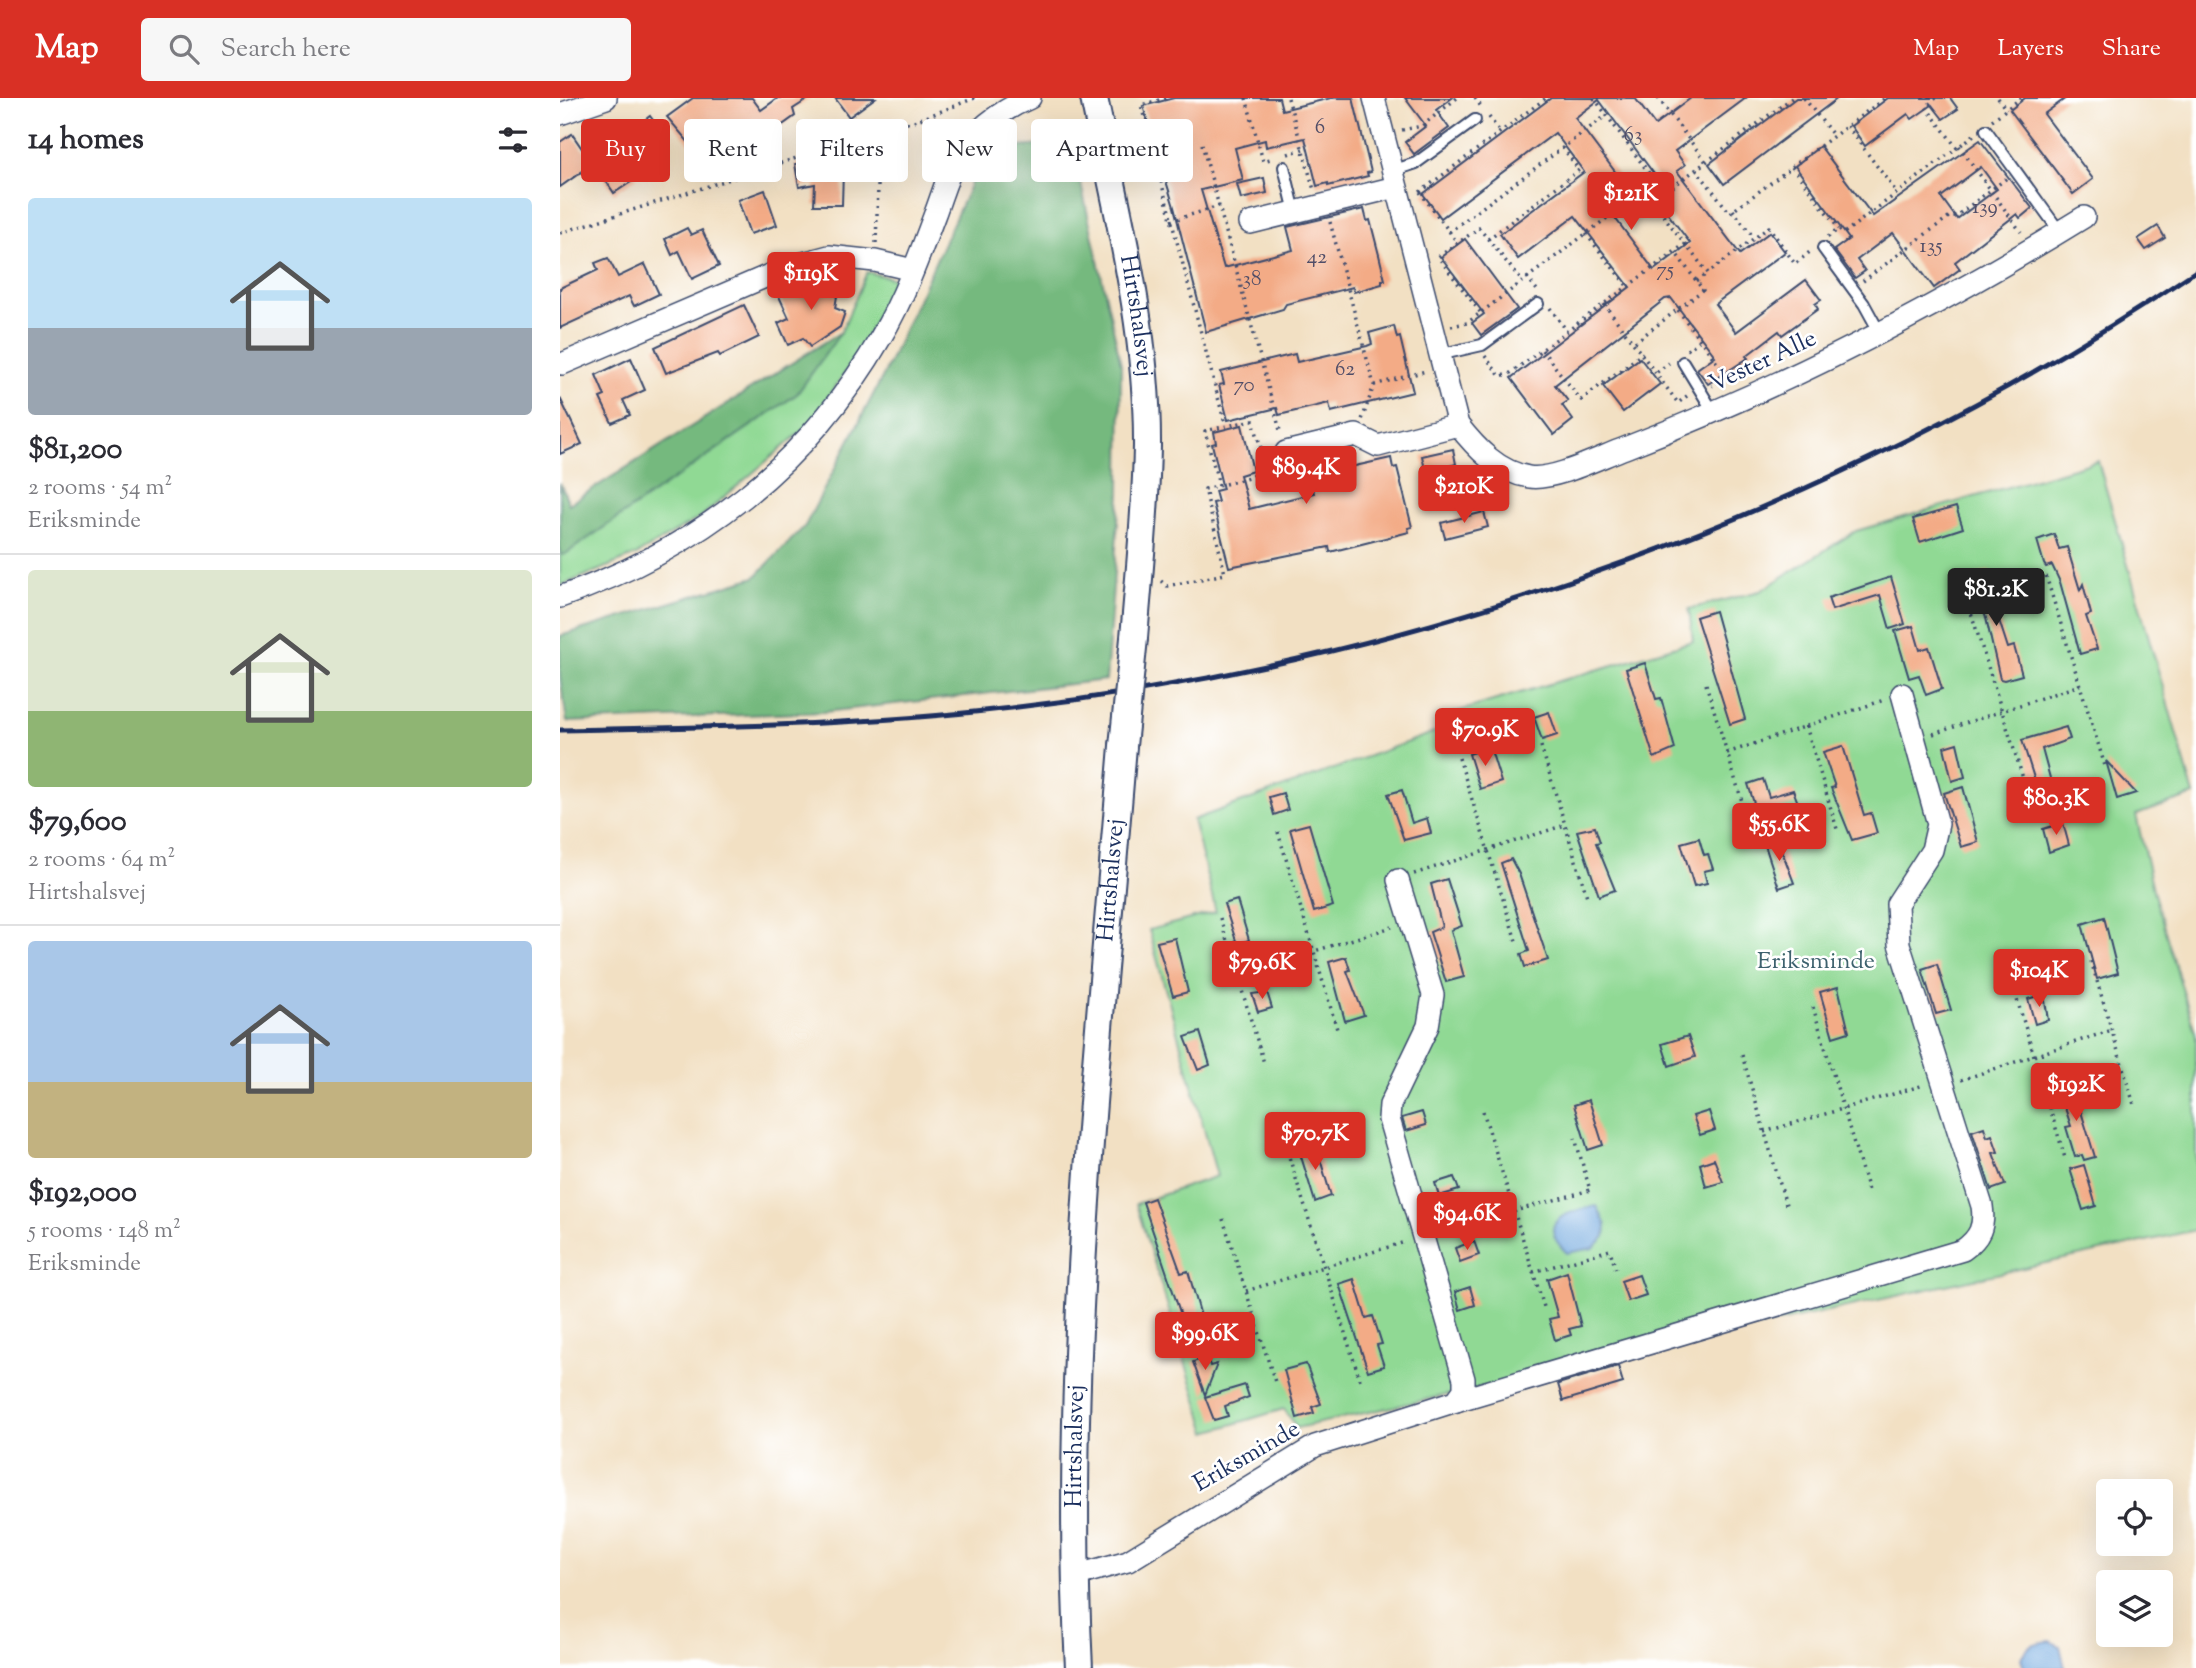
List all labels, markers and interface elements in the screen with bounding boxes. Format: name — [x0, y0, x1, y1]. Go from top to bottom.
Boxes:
search box — [141, 18, 631, 81]
text: Map — [35, 25, 99, 73]
icon: search — [165, 30, 203, 68]
text: Search here — [221, 31, 351, 68]
text: Map — [1913, 32, 1959, 66]
text: Layers — [1997, 32, 2064, 66]
text: Share — [2102, 32, 2161, 66]
house number: 6 — [1315, 113, 1325, 143]
text: 14 homes — [28, 119, 144, 162]
chip: Buy — [581, 119, 670, 182]
chip: Rent — [684, 119, 782, 182]
chip: Filters — [796, 119, 908, 182]
chip: New — [922, 119, 1017, 182]
chip: Apartment — [1031, 119, 1193, 182]
icon: filters — [494, 121, 532, 159]
house number: 63 — [1624, 121, 1642, 151]
pin: $121K — [1582, 172, 1680, 232]
text: $121K — [1603, 178, 1659, 211]
house number: 139 — [1972, 193, 1998, 223]
house number: 135 — [1920, 232, 1942, 262]
icon: home — [217, 243, 343, 369]
house number: 42 — [1307, 243, 1327, 273]
pin: $119K — [762, 252, 860, 312]
street label: Hirtshalsvej — [1110, 252, 1161, 378]
house number: 75 — [1656, 256, 1674, 286]
text: $119K — [783, 258, 839, 291]
house number: 38 — [1243, 265, 1261, 295]
street label: Vester Alle — [1704, 322, 1822, 402]
house number: 62 — [1335, 355, 1355, 385]
house number: 70 — [1233, 371, 1255, 401]
text: $81,200 — [28, 429, 122, 472]
pin: $89.4K — [1249, 446, 1363, 506]
text: $89.4K — [1272, 452, 1340, 485]
pin: $210K — [1415, 466, 1513, 525]
text: $210K — [1434, 471, 1494, 504]
text: 2 rooms · 54 m² — [28, 472, 172, 505]
text: Eriksminde — [28, 505, 141, 538]
pin: $81.2K — [1939, 568, 2053, 628]
text: $81.2K — [1964, 574, 2028, 607]
icon: home — [217, 615, 343, 741]
pin: $70.9K — [1428, 708, 1542, 768]
text: $70.9K — [1451, 714, 1519, 747]
pin: $80.3K — [1999, 778, 2113, 837]
text: $80.3K — [2022, 783, 2090, 816]
text: $79,600 — [28, 801, 127, 844]
pin: $55.6K — [1722, 804, 1836, 863]
text: $55.6K — [1748, 809, 1810, 842]
street label: Hirtshalsvej — [1089, 817, 1134, 943]
text: 2 rooms · 64 m² — [28, 844, 175, 877]
text: Hirtshalsvej — [28, 877, 146, 910]
pin: $79.6K — [1205, 942, 1319, 1001]
park label: Eriksminde — [1757, 945, 1875, 979]
text: $79.6K — [1228, 947, 1296, 980]
pin: $104K — [1990, 950, 2088, 1009]
text: $104K — [2009, 955, 2069, 988]
icon: home — [217, 986, 343, 1112]
pin: $192K — [2027, 1063, 2125, 1123]
text: $192K — [2047, 1069, 2105, 1102]
pin: $70.7K — [1258, 1112, 1372, 1172]
text: $70.7K — [1281, 1118, 1349, 1151]
text: $192,000 — [28, 1172, 137, 1215]
pin: $94.6K — [1410, 1192, 1524, 1252]
text: $94.6K — [1433, 1198, 1501, 1231]
text: 5 rooms · 148 m² — [28, 1215, 181, 1248]
text: Eriksminde — [28, 1248, 141, 1281]
pin: $99.6K — [1148, 1312, 1262, 1372]
text: $99.6K — [1171, 1318, 1239, 1351]
street label: Hirtshalsvej — [1058, 1384, 1094, 1508]
street label: Eriksminde — [1187, 1413, 1307, 1501]
map controls — [2096, 1479, 2173, 1647]
button: locate — [2096, 1479, 2173, 1556]
button: layers — [2096, 1570, 2173, 1647]

